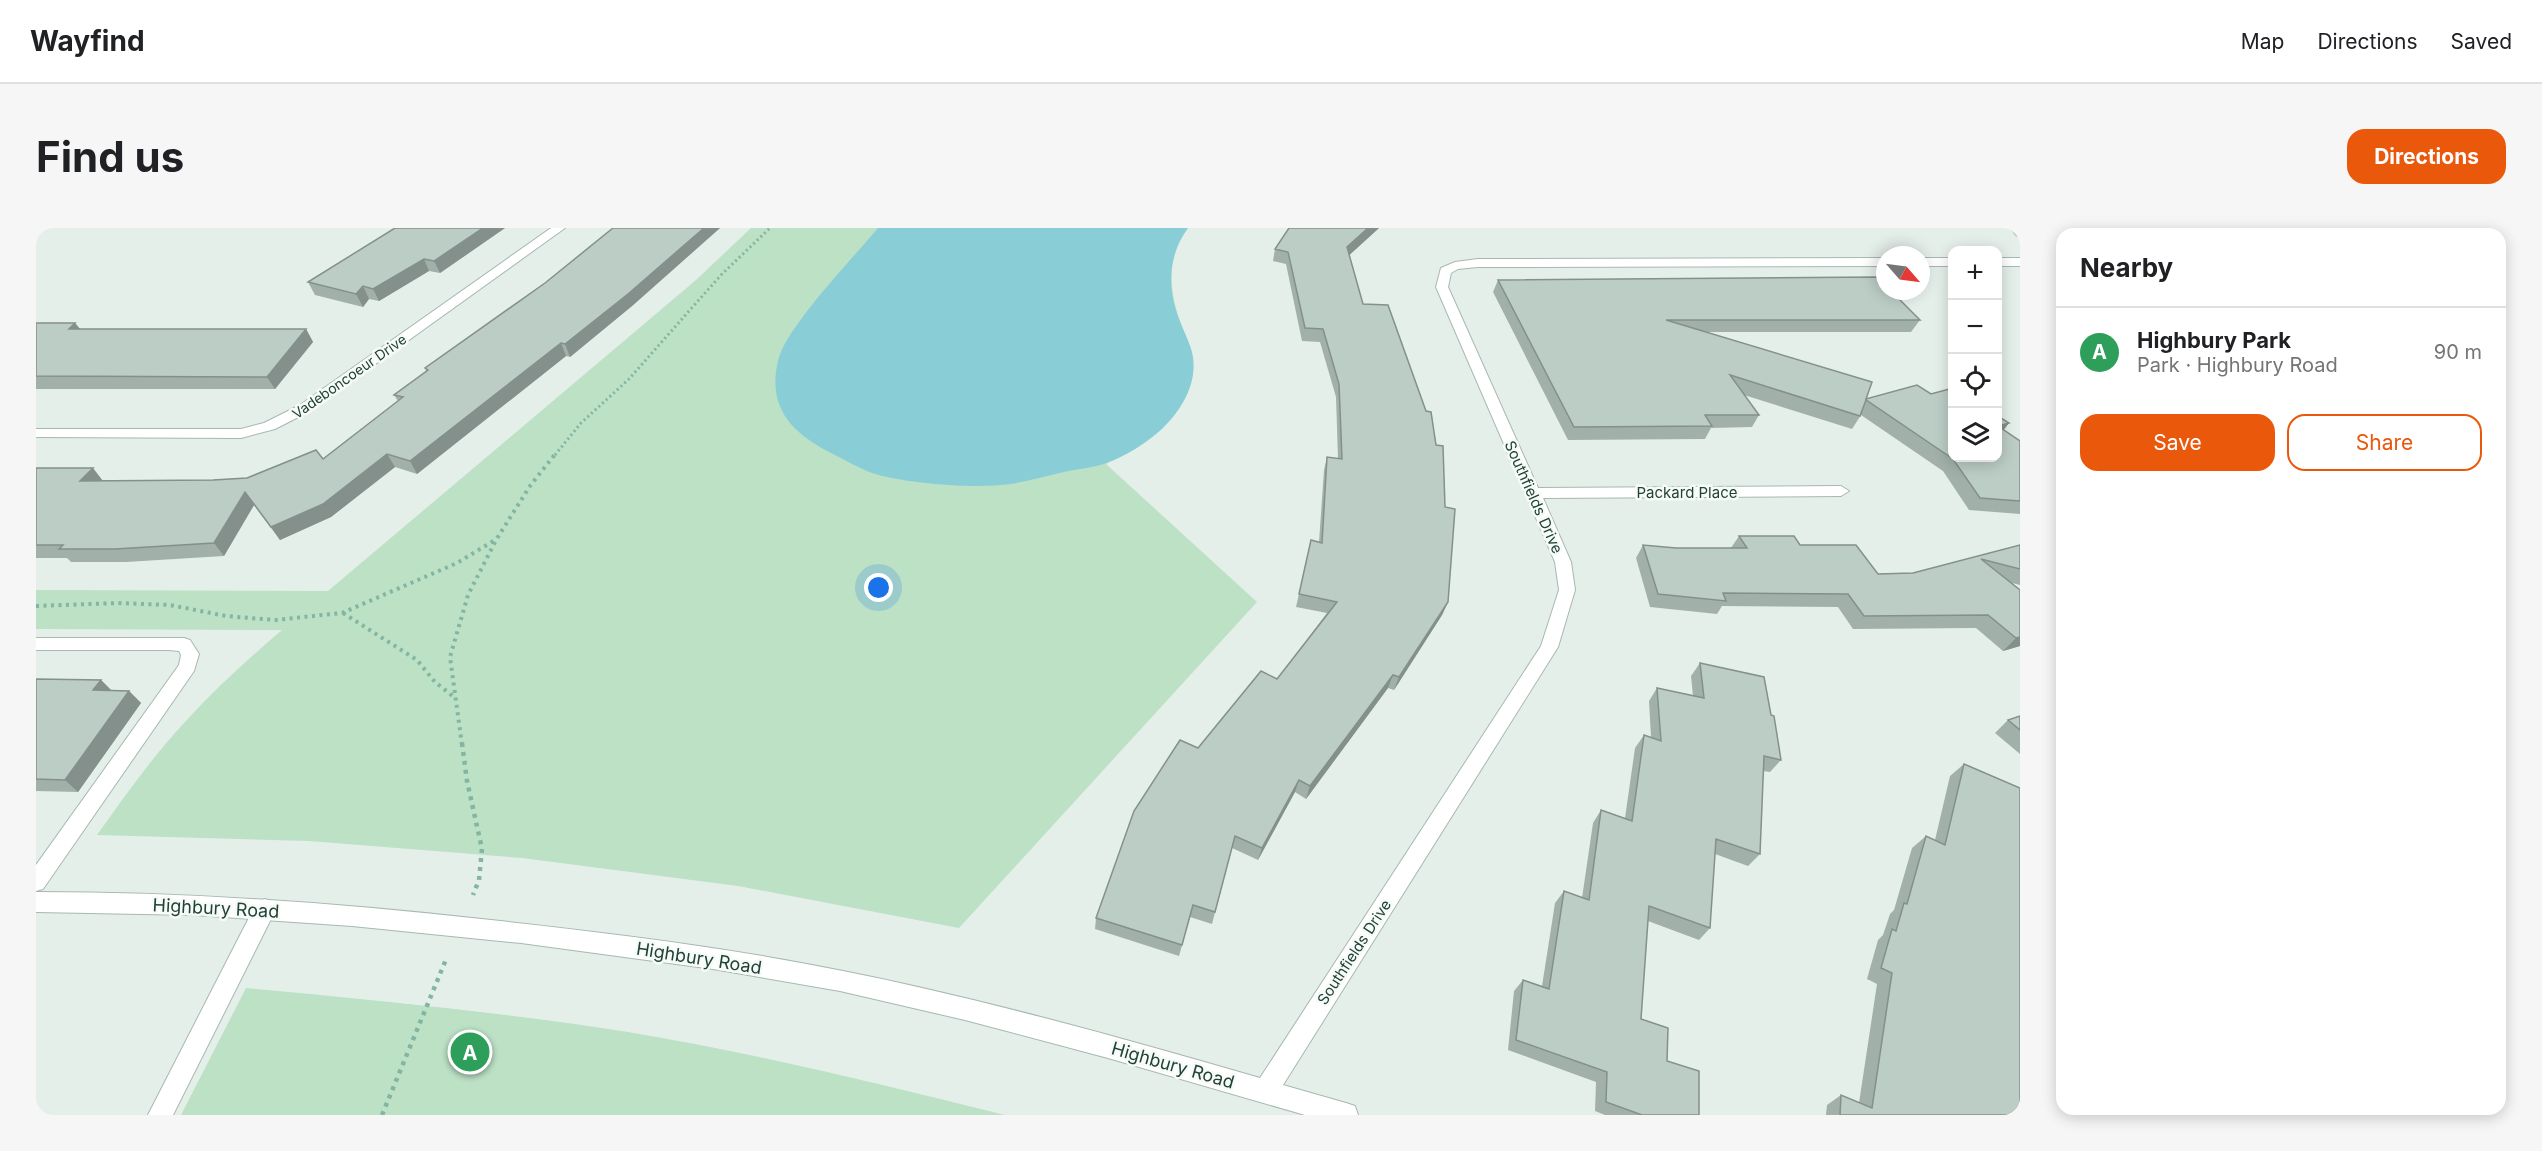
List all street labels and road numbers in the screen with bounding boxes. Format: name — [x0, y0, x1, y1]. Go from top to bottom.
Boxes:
street label: Vadeboncoeur Drive — [289, 330, 409, 422]
street label: Southfields Drive — [1501, 438, 1567, 556]
street label: Packard Place — [1637, 483, 1737, 502]
street label: Highbury Road — [152, 894, 280, 922]
street label: Southfields Drive — [1313, 896, 1395, 1008]
street label: Highbury Road — [635, 938, 763, 978]
street label: Highbury Road — [1109, 1037, 1237, 1093]

